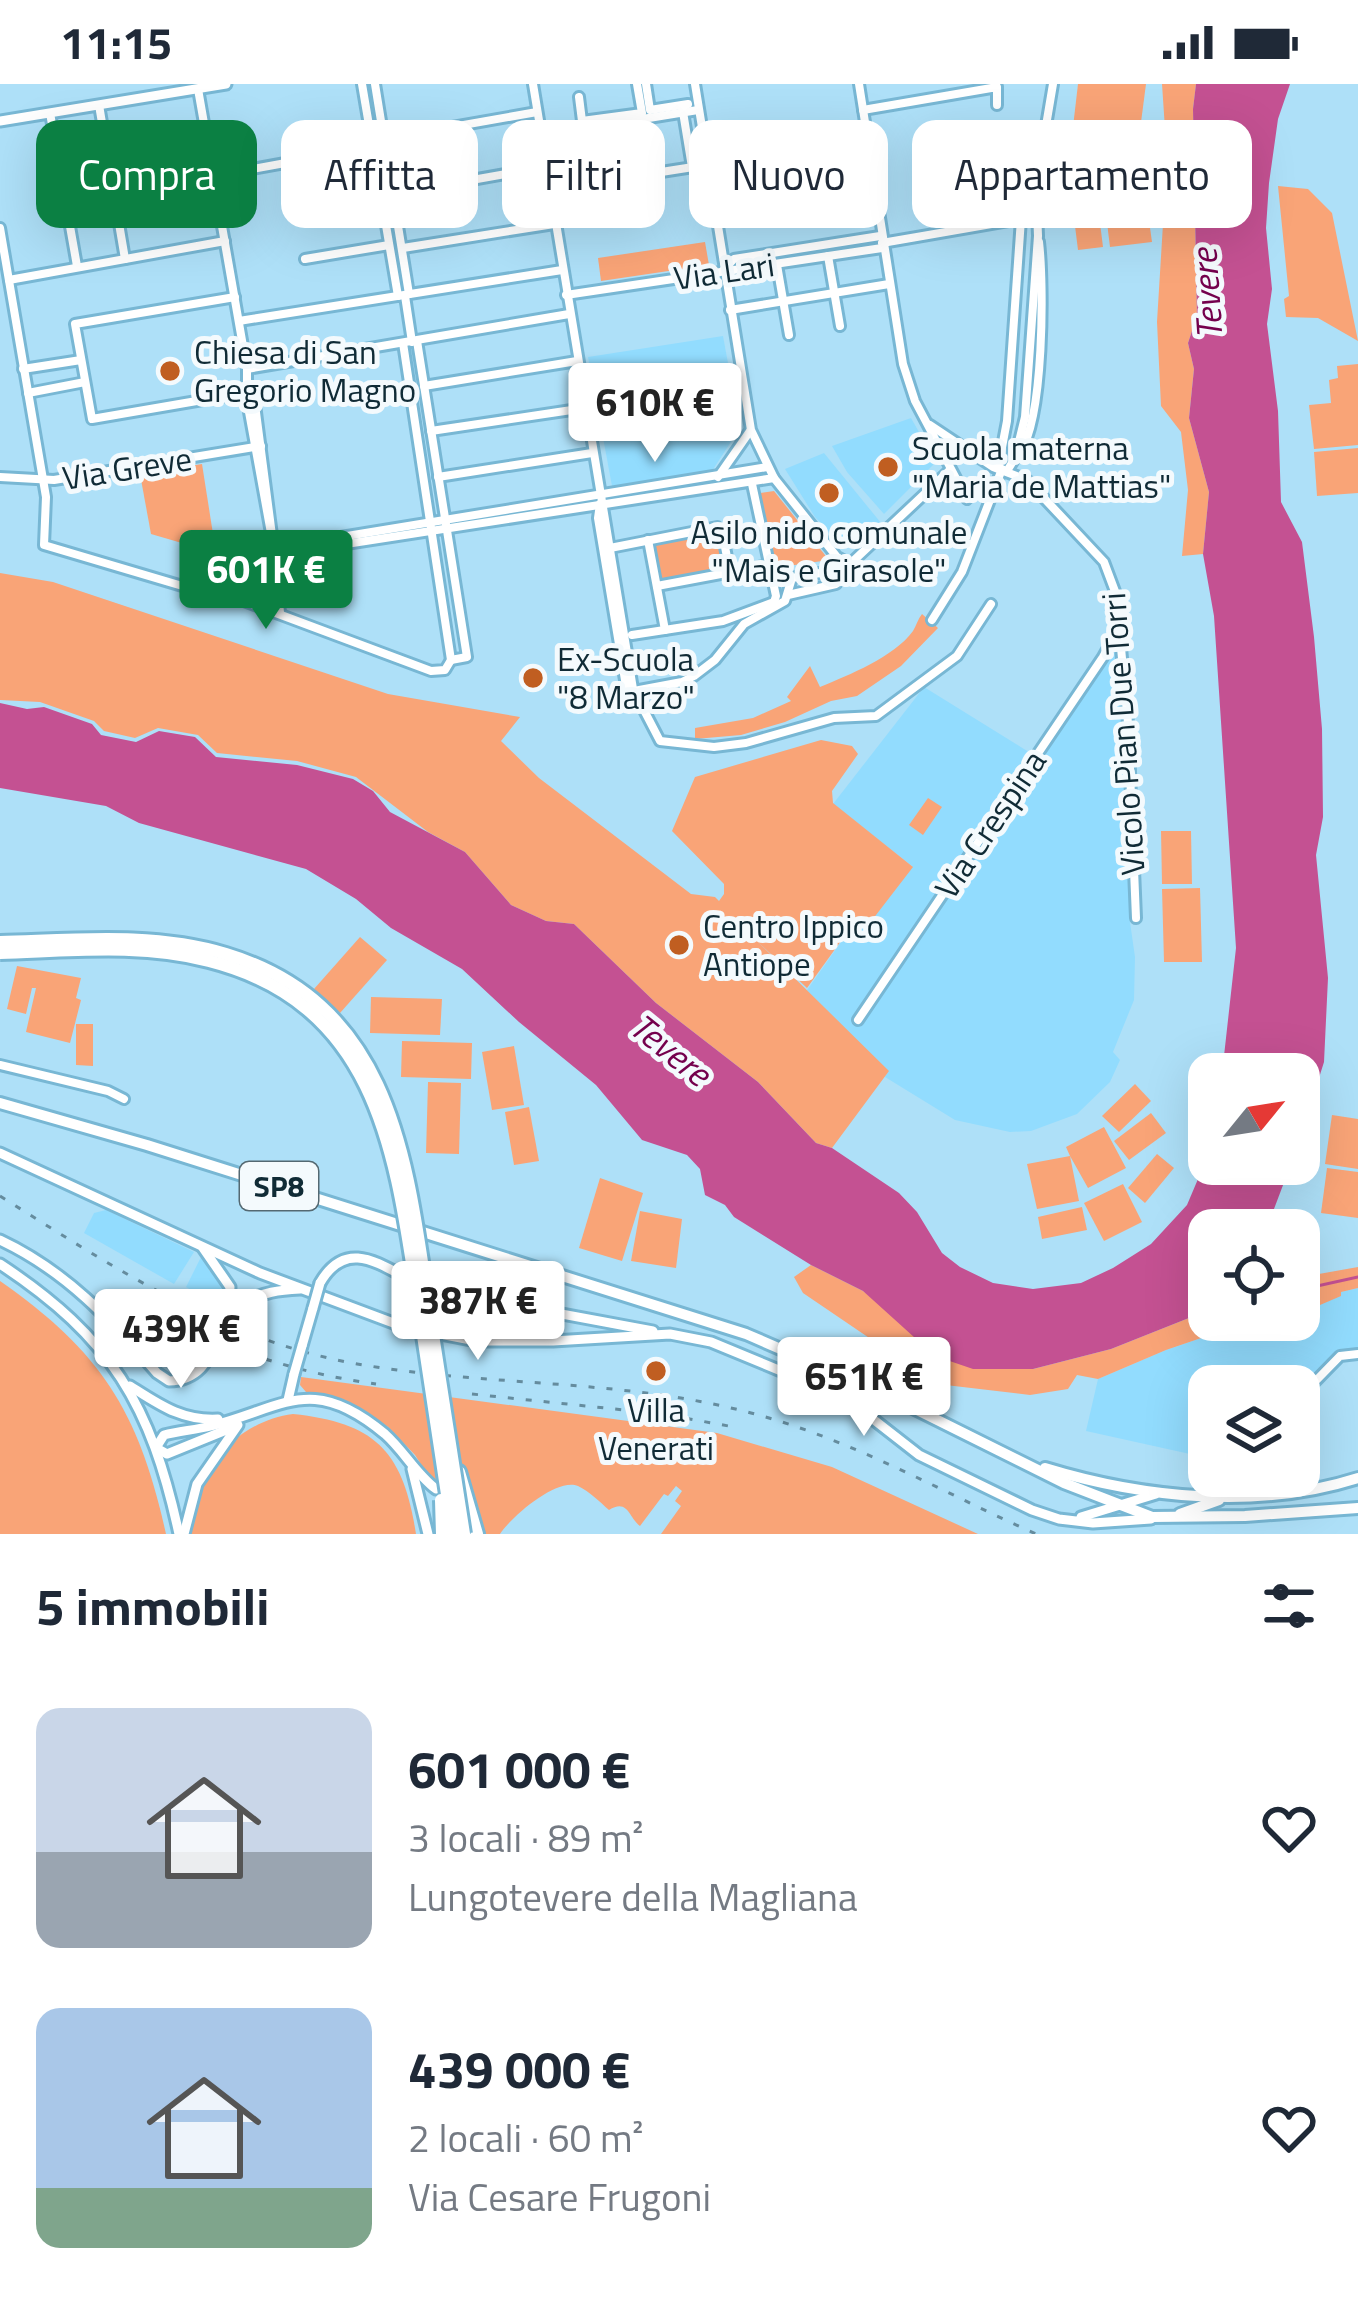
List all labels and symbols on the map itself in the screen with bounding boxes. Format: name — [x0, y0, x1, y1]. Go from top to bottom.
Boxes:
street label: Via Lari — [670, 239, 778, 303]
water label: Tevere — [1175, 245, 1237, 341]
place label: Chiesa di San Gregorio Magno — [194, 327, 416, 415]
marker: Chiesa di San Gregorio Magno — [157, 358, 183, 384]
pin: 610K € — [557, 363, 753, 465]
place label: Scuola materna "Maria de Mattias" — [912, 423, 1171, 511]
street label: Via Greve — [59, 433, 195, 503]
marker: Scuola materna "Maria de Mattias" — [875, 454, 901, 480]
marker: Asilo nido comunale "Mais e Girasole" — [816, 480, 842, 506]
place label: Asilo nido comunale "Mais e Girasole" — [691, 507, 967, 595]
pin: 601K € — [168, 530, 364, 632]
street label: Vicolo Pian Due Torri — [1088, 591, 1158, 877]
place label: Ex-Scuola "8 Marzo" — [557, 634, 695, 722]
marker: Ex-Scuola "8 Marzo" — [520, 665, 546, 691]
street label: Via Crespina — [922, 740, 1058, 908]
place label: Centro Ippico Antiope — [703, 901, 884, 989]
marker: Centro Ippico Antiope — [666, 932, 692, 958]
water label: Tevere — [619, 999, 725, 1100]
north arrow — [1188, 1053, 1320, 1185]
road number: SP8 — [240, 1162, 318, 1210]
pin: 387K € — [380, 1261, 576, 1363]
pin: 439K € — [83, 1289, 279, 1391]
pin: 651K € — [766, 1337, 962, 1439]
marker: Villa Venerati — [643, 1358, 669, 1384]
place label: Villa Venerati — [598, 1385, 714, 1473]

